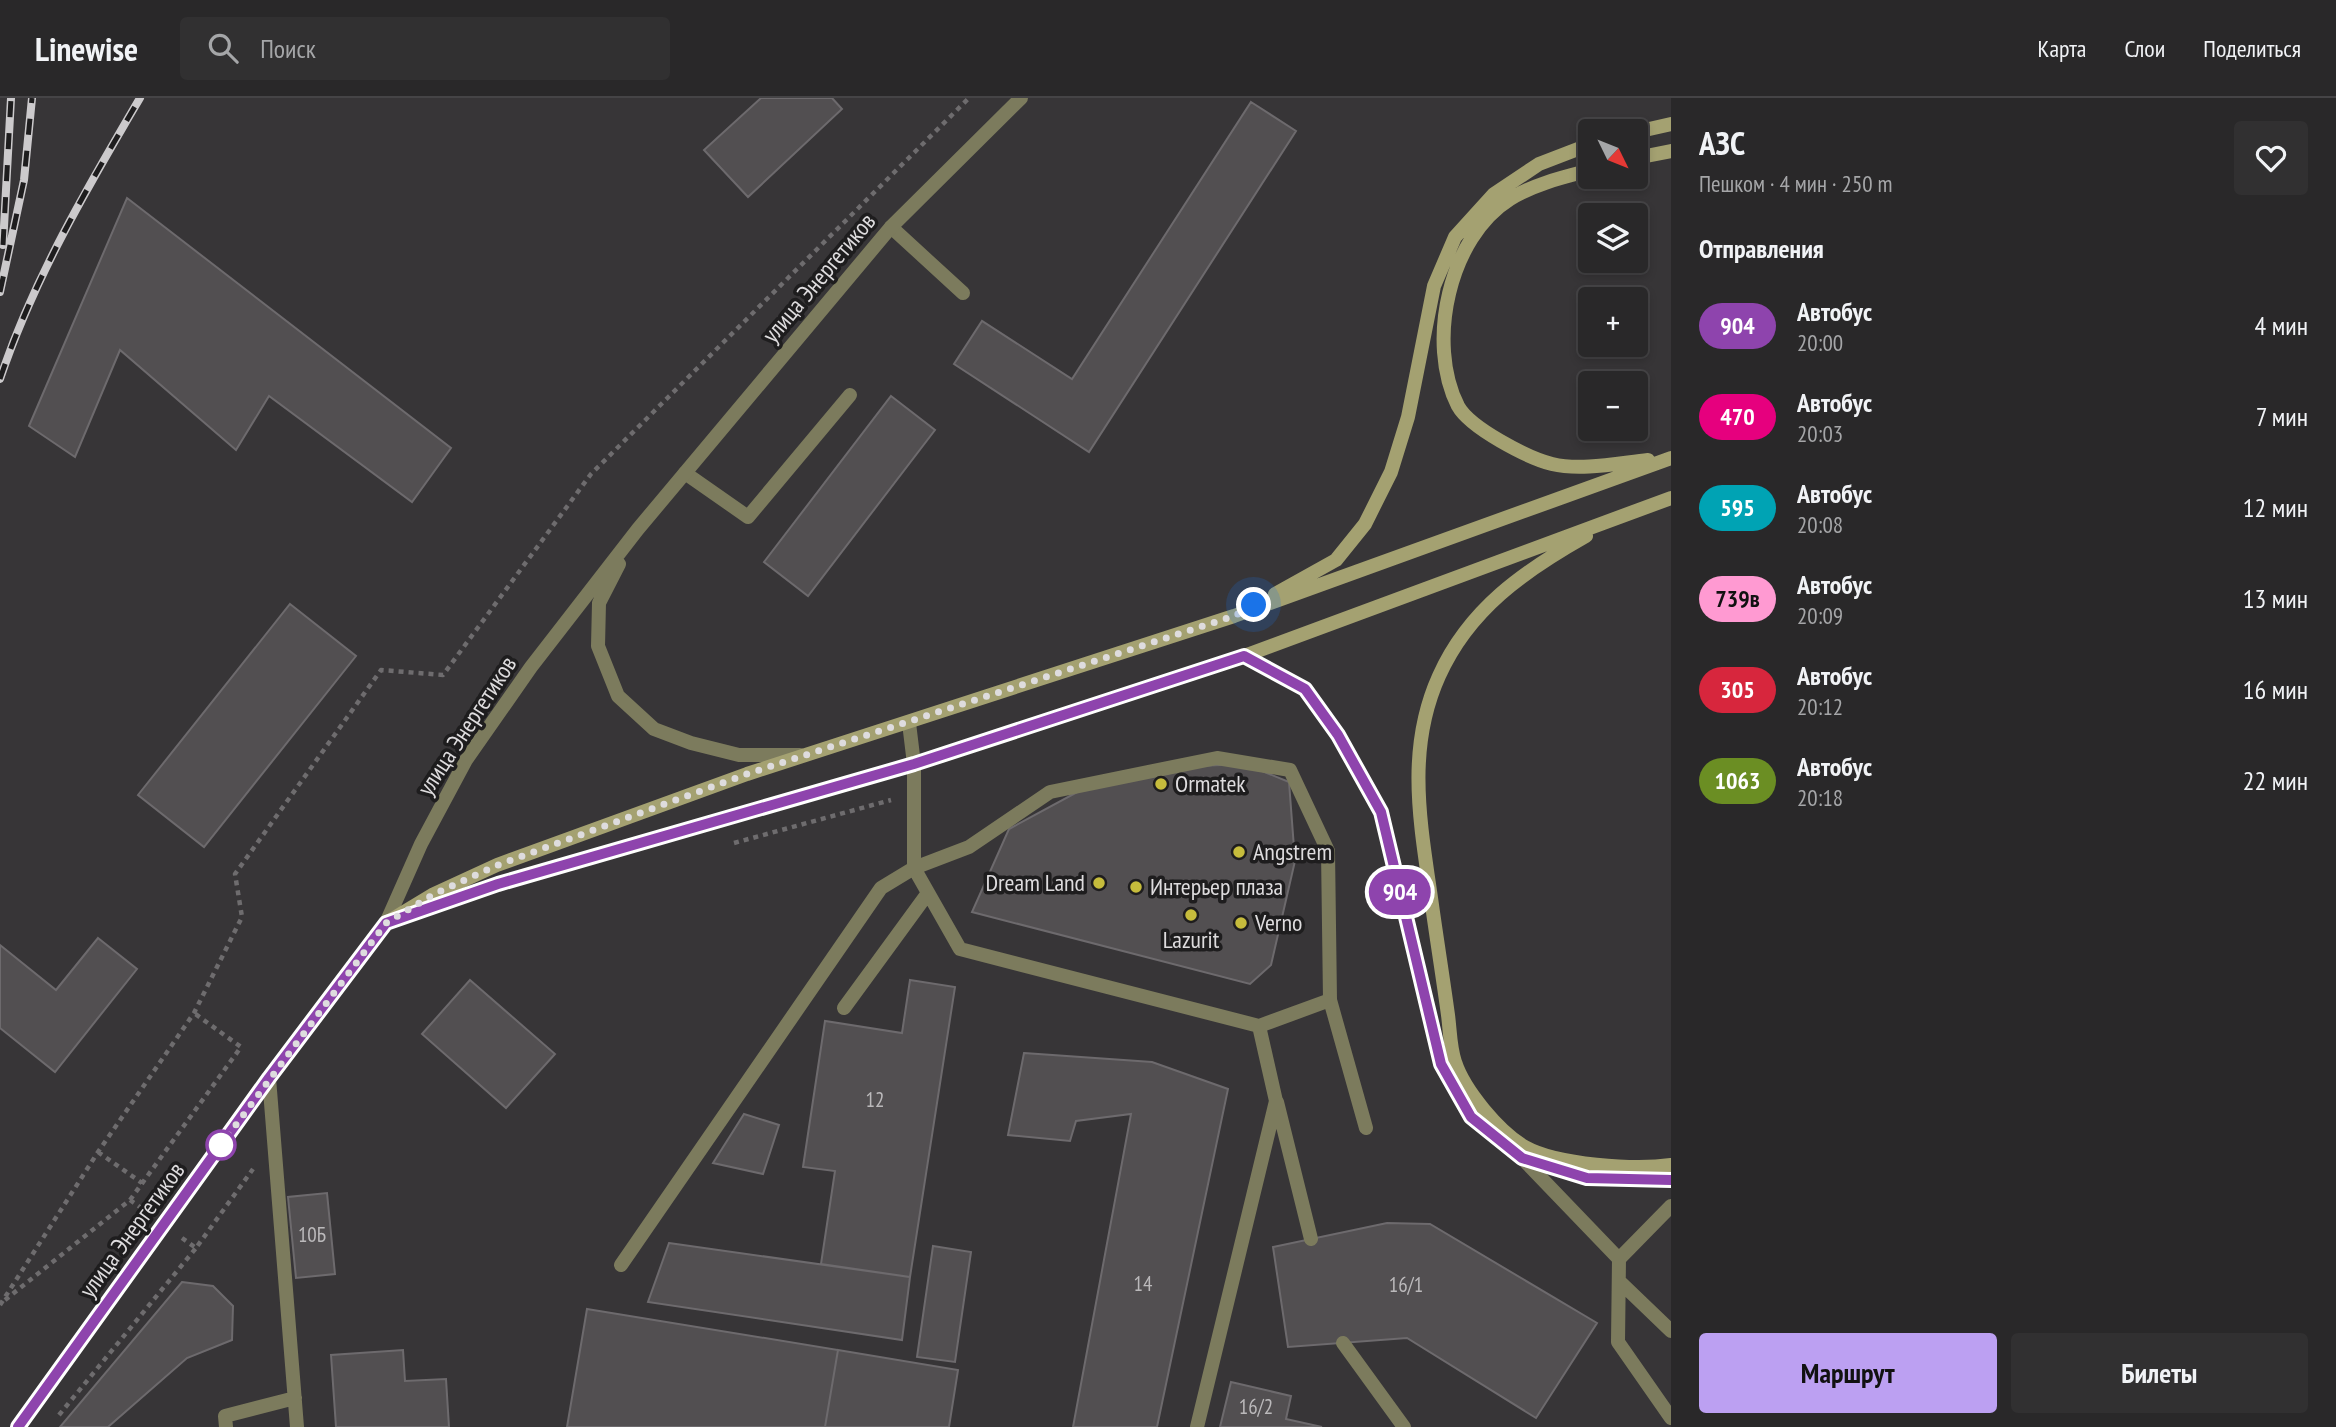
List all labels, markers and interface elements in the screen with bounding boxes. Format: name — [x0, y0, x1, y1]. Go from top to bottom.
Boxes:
search box — [180, 17, 670, 80]
text: Linewise — [35, 27, 138, 70]
icon: search — [204, 29, 242, 67]
text: Поиск — [260, 32, 316, 65]
text: Карта — [2038, 33, 2086, 64]
text: Слои — [2124, 33, 2165, 64]
text: Поделиться — [2203, 33, 2301, 64]
north arrow — [1578, 119, 1648, 189]
map controls — [1578, 119, 1648, 441]
text: АЗС — [1699, 121, 1745, 164]
button: heart — [2234, 121, 2308, 195]
text: Пешком · 4 мин · 250 m — [1699, 169, 1892, 198]
button: layers — [1578, 203, 1648, 273]
street label: улица Энергетиков — [755, 206, 882, 349]
text: Отправления — [1699, 232, 1824, 265]
button: + — [1578, 287, 1648, 357]
text: Автобус — [1797, 295, 1872, 328]
text: 4 мин — [2255, 309, 2308, 342]
text: 904 — [1720, 310, 1755, 341]
text: 20:00 — [1797, 328, 1843, 357]
button: − — [1578, 371, 1648, 441]
text: Автобус — [1797, 386, 1872, 419]
text: 7 мин — [2256, 400, 2308, 433]
text: 470 — [1720, 401, 1755, 432]
text: 20:03 — [1797, 419, 1843, 448]
text: Автобус — [1797, 477, 1872, 510]
text: 12 мин — [2243, 491, 2308, 524]
text: 595 — [1720, 492, 1755, 523]
text: 20:08 — [1797, 510, 1843, 539]
text: Автобус — [1797, 568, 1872, 601]
text: 13 мин — [2243, 582, 2308, 615]
text: 739в — [1715, 583, 1760, 614]
your location — [1236, 587, 1271, 622]
text: 20:09 — [1797, 601, 1843, 630]
street label: улица Энергетиков — [410, 650, 523, 801]
text: Автобус — [1797, 659, 1872, 692]
text: 16 мин — [2243, 673, 2308, 706]
text: 305 — [1720, 674, 1755, 705]
text: 20:12 — [1797, 692, 1843, 721]
text: Автобус — [1797, 750, 1872, 783]
text: 22 мин — [2243, 764, 2308, 797]
text: 1063 — [1715, 765, 1760, 796]
place label: Ormatek — [1175, 768, 1246, 799]
marker: Ormatek — [1153, 776, 1169, 792]
text: 20:18 — [1797, 783, 1843, 812]
place label: Angstrem — [1253, 836, 1332, 867]
marker: Angstrem — [1231, 844, 1247, 860]
place label: Dream Land — [985, 867, 1085, 898]
line badge: 904 — [1360, 869, 1440, 915]
place label: Интерьер плаза — [1150, 871, 1283, 902]
marker: Dream Land — [1091, 875, 1107, 891]
text: 904 — [1383, 876, 1417, 907]
marker: Интерьер плаза — [1128, 879, 1144, 895]
marker: Lazurit — [1183, 907, 1199, 923]
place label: Verno — [1254, 907, 1302, 938]
marker: Verno — [1233, 915, 1249, 931]
place label: Lazurit — [1163, 924, 1220, 955]
house number: 12 — [866, 1086, 884, 1113]
unlabelled marker — [206, 1130, 236, 1160]
street label: улица Энергетиков — [72, 1156, 191, 1304]
house number: 10Б — [298, 1221, 326, 1248]
house number: 14 — [1134, 1270, 1153, 1297]
house number: 16/1 — [1389, 1271, 1423, 1298]
button: Маршрут — [1699, 1333, 1997, 1413]
button: Билеты — [2011, 1333, 2308, 1413]
house number: 16/2 — [1239, 1393, 1273, 1420]

